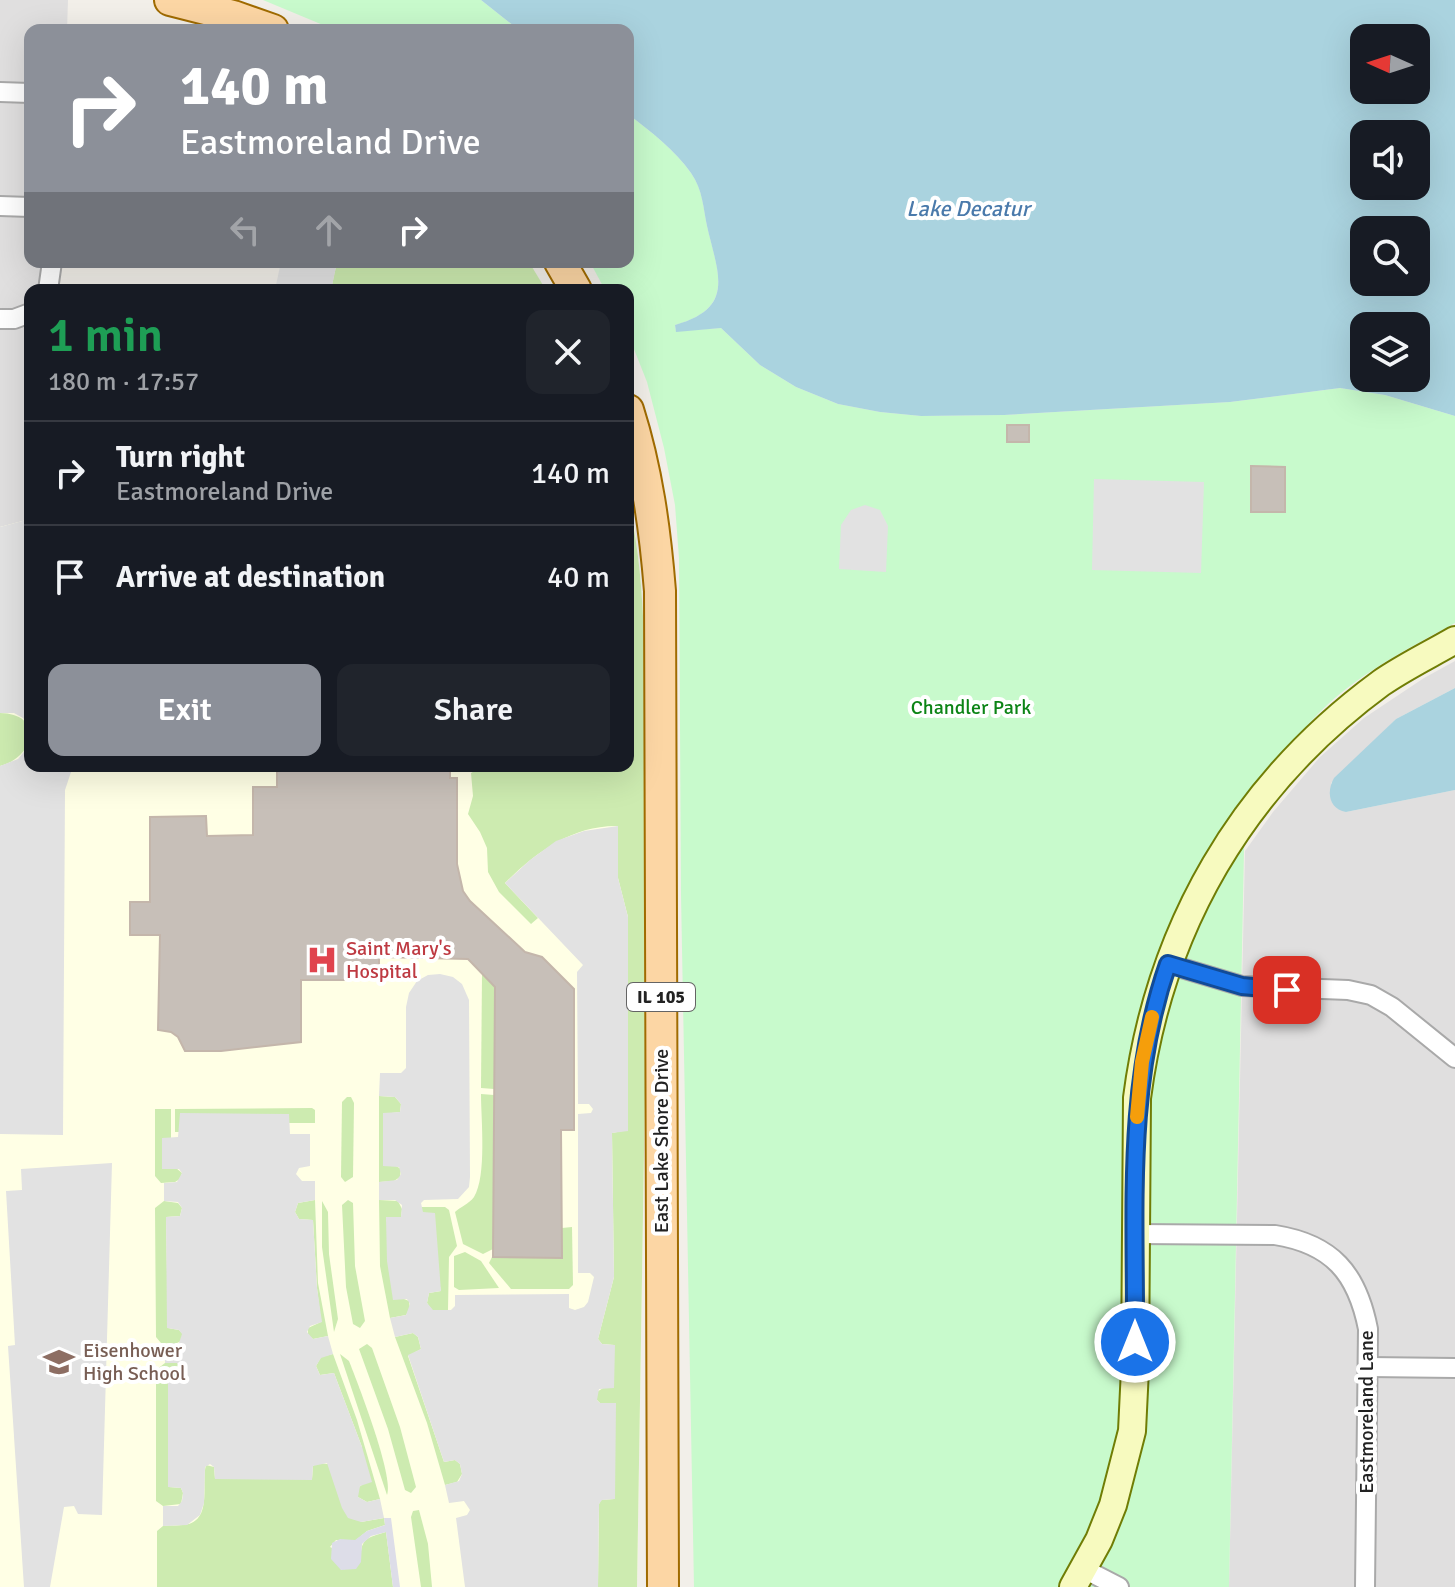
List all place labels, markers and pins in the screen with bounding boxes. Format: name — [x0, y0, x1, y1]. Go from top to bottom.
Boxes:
place label: Saint Mary's Hospital — [346, 936, 452, 984]
hospital icon: Saint Mary's Hospital — [305, 943, 339, 977]
pin — [1253, 956, 1321, 1024]
place label: Eisenhower High School — [83, 1338, 186, 1386]
school or university icon: Eisenhower High School — [42, 1345, 76, 1379]

